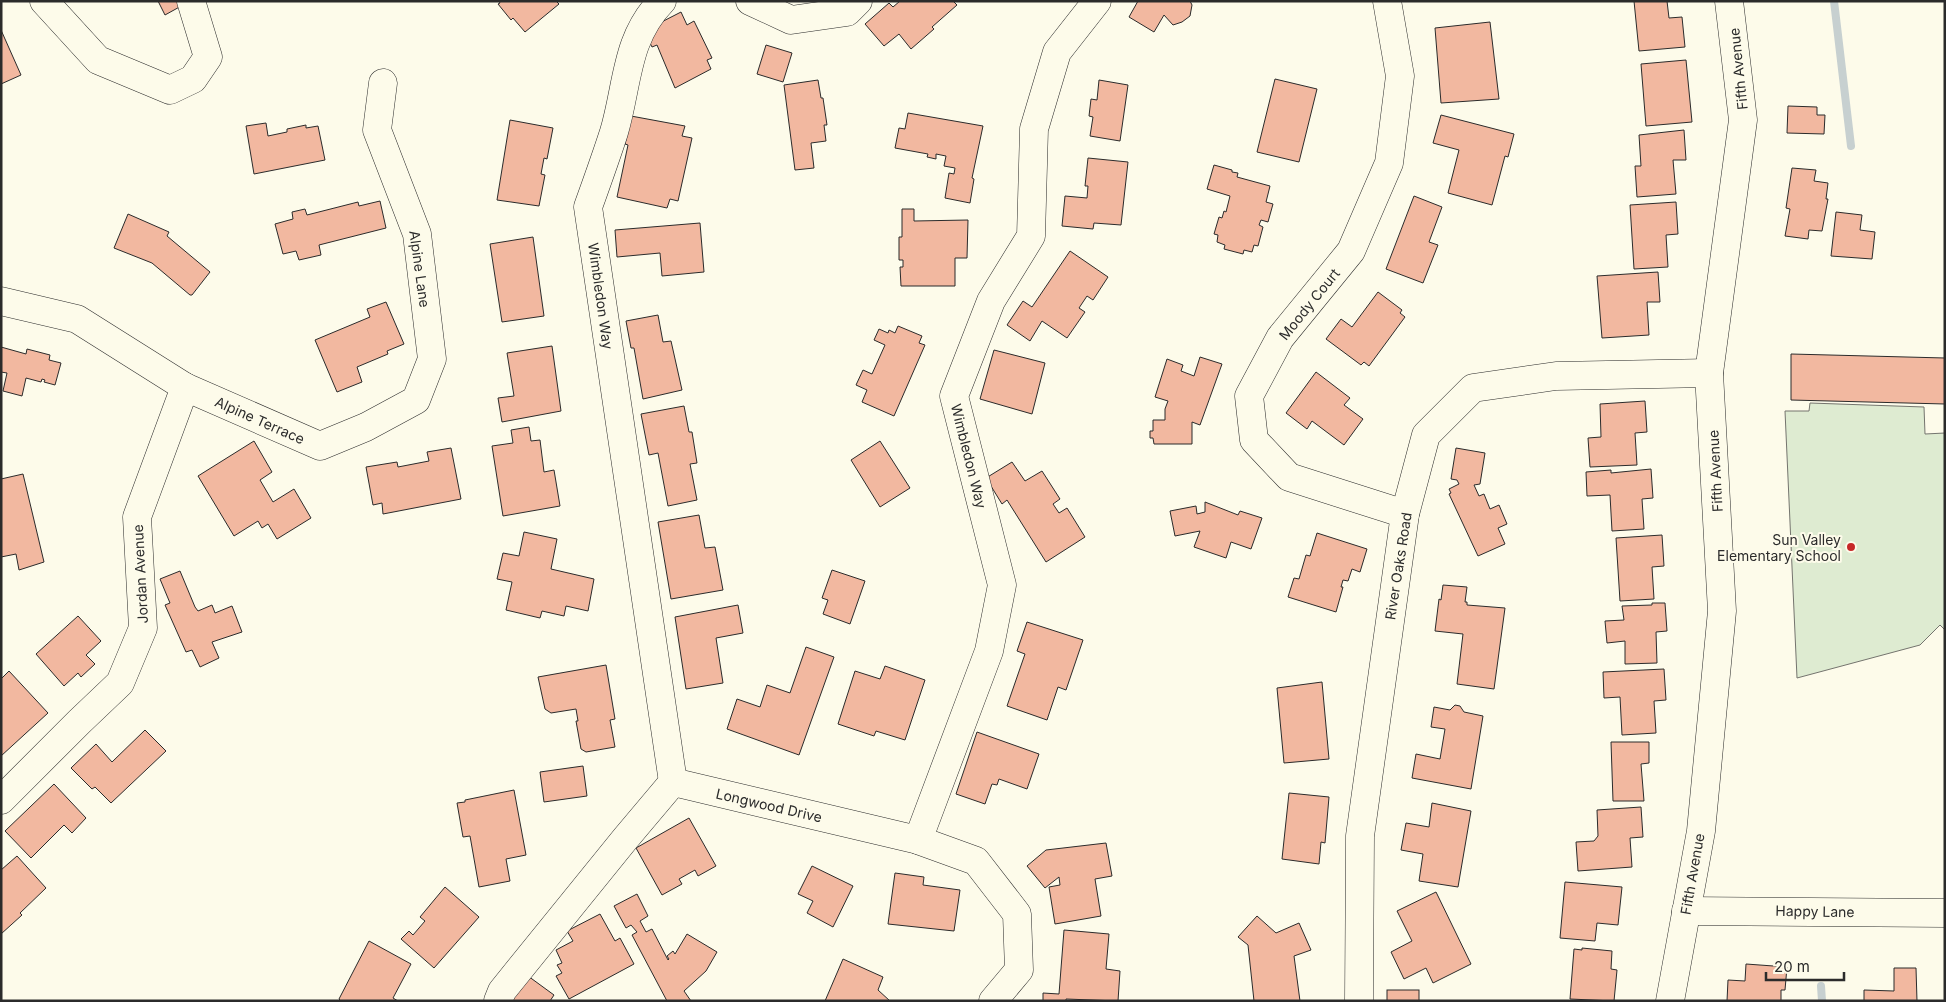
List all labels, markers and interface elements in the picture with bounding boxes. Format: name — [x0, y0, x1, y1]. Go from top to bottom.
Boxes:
street label: Fifth Avenue — [1725, 27, 1751, 111]
street label: Alpine Lane — [406, 229, 434, 309]
street label: Wimbledon Way — [585, 242, 617, 350]
street label: Moody Court — [1275, 265, 1343, 343]
street label: Alpine Terrace — [213, 393, 307, 447]
street label: Wimbledon Way — [948, 402, 990, 510]
street label: Fifth Avenue — [1704, 429, 1726, 513]
street label: River Oaks Road — [1381, 511, 1415, 621]
street label: Jordan Avenue — [129, 524, 151, 624]
place label: Sun Valley Elementary School — [1717, 531, 1841, 564]
marker: Sun Valley Elementary School — [1845, 541, 1857, 553]
street label: Longwood Drive — [714, 785, 824, 825]
street label: Fifth Avenue — [1676, 832, 1708, 916]
street label: Happy Lane — [1775, 902, 1855, 920]
scale bar — [1766, 950, 1844, 982]
text: 20 m — [1774, 957, 1810, 976]

